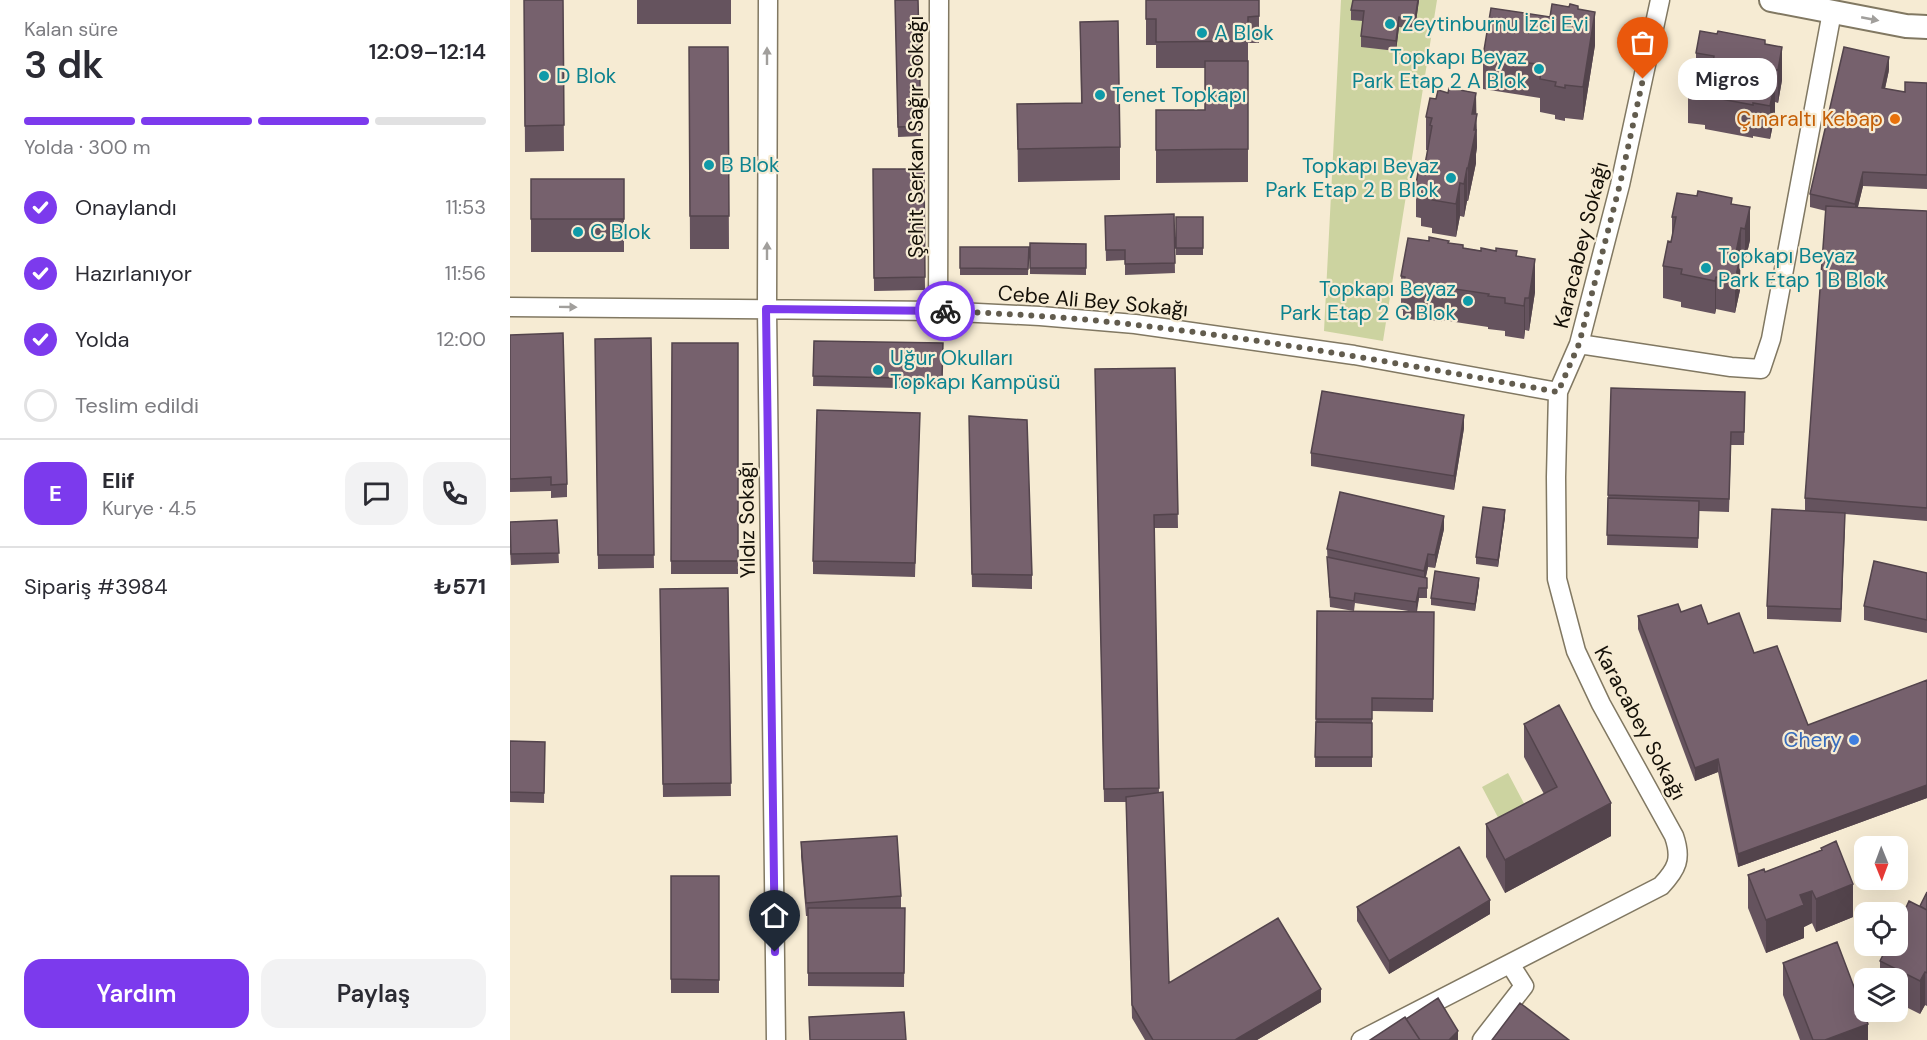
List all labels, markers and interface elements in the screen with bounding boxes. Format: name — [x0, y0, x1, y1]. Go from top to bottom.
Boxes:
place label: Zeytinburnu İzci Evi — [1402, 10, 1589, 38]
one-way arrow — [1861, 15, 1880, 24]
text: Kalan süre — [24, 16, 118, 42]
street label: Şehit Serkan Sağır Sokağı — [902, 16, 930, 258]
marker: Zeytinburnu İzci Evi — [1383, 17, 1397, 31]
pin — [1617, 17, 1668, 79]
place label: A Blok — [1214, 19, 1274, 47]
marker: A Blok — [1195, 26, 1209, 40]
icon: bag — [1626, 26, 1659, 59]
text: 12:09–12:14 — [369, 37, 486, 66]
text: 3 dk — [24, 39, 104, 90]
place label: Topkapı Beyaz Park Etap 2 A Blok — [1352, 43, 1527, 95]
one-way arrow — [763, 46, 772, 65]
callout: Migros — [1679, 58, 1778, 100]
place label: D Blok — [556, 62, 617, 90]
marker: Topkapı Beyaz Park Etap 2 A Blok — [1532, 62, 1546, 76]
text: Migros — [1695, 66, 1760, 92]
marker: D Blok — [537, 69, 551, 83]
place label: Tenet Topkapı — [1112, 81, 1247, 109]
marker: Tenet Topkapı — [1093, 88, 1107, 102]
place label: Çınaraltı Kebap — [1736, 105, 1883, 133]
marker: Çınaraltı Kebap — [1888, 112, 1902, 126]
text: Yolda · 300 m — [24, 134, 151, 160]
place label: B Blok — [721, 151, 780, 179]
place label: Topkapı Beyaz Park Etap 2 B Blok — [1265, 152, 1439, 204]
marker: B Blok — [702, 158, 716, 172]
street label: Karacabey Sokağı — [1547, 159, 1615, 331]
marker: Topkapı Beyaz Park Etap 2 B Blok — [1444, 171, 1458, 185]
icon: check — [24, 191, 57, 224]
text: Onaylandı — [75, 193, 177, 222]
text: 11:53 — [445, 194, 486, 220]
place label: C Blok — [590, 218, 651, 246]
marker: C Blok — [571, 225, 585, 239]
one-way arrow — [762, 241, 772, 260]
place label: Topkapı Beyaz Park Etap 1 B Blok — [1718, 242, 1886, 294]
icon: check — [24, 257, 57, 290]
text: Hazırlanıyor — [75, 259, 192, 288]
text: 11:56 — [445, 260, 486, 286]
marker: Topkapı Beyaz Park Etap 1 B Blok — [1699, 261, 1713, 275]
place label: Topkapı Beyaz Park Etap 2 C Blok — [1280, 275, 1456, 327]
street label: Cebe Ali Bey Sokağı — [997, 279, 1189, 323]
courier — [915, 281, 975, 341]
marker: Topkapı Beyaz Park Etap 2 C Blok — [1461, 294, 1475, 308]
icon: bike — [929, 295, 962, 328]
one-way arrow — [559, 302, 578, 312]
icon: check — [24, 323, 57, 356]
text: Yolda — [75, 325, 130, 354]
text: 12:00 — [437, 326, 486, 352]
place label: Uğur Okulları Topkapı Kampüsü — [890, 344, 1061, 396]
marker: Uğur Okulları Topkapı Kampüsü — [871, 363, 885, 377]
text: Teslim edildi — [75, 391, 199, 420]
street label: Yıldız Sokağı — [732, 461, 762, 579]
button: chat — [345, 462, 408, 525]
button: phone — [423, 462, 486, 525]
text: Elif — [102, 466, 135, 495]
text: E — [49, 479, 62, 508]
text: Kurye · 4.5 — [102, 495, 197, 521]
text: Sipariş #3984 — [24, 572, 168, 601]
text: ₺571 — [434, 572, 486, 601]
street label: Karacabey Sokağı — [1588, 641, 1692, 805]
place label: Chery — [1783, 726, 1842, 754]
marker: Chery — [1847, 733, 1861, 747]
north arrow — [1854, 836, 1908, 890]
map controls — [1854, 836, 1908, 1022]
pin — [749, 890, 800, 952]
icon: home — [758, 899, 791, 932]
button: locate — [1854, 902, 1908, 956]
button: Yardım — [24, 959, 249, 1028]
button: Paylaş — [261, 959, 486, 1028]
button: layers — [1854, 968, 1908, 1022]

